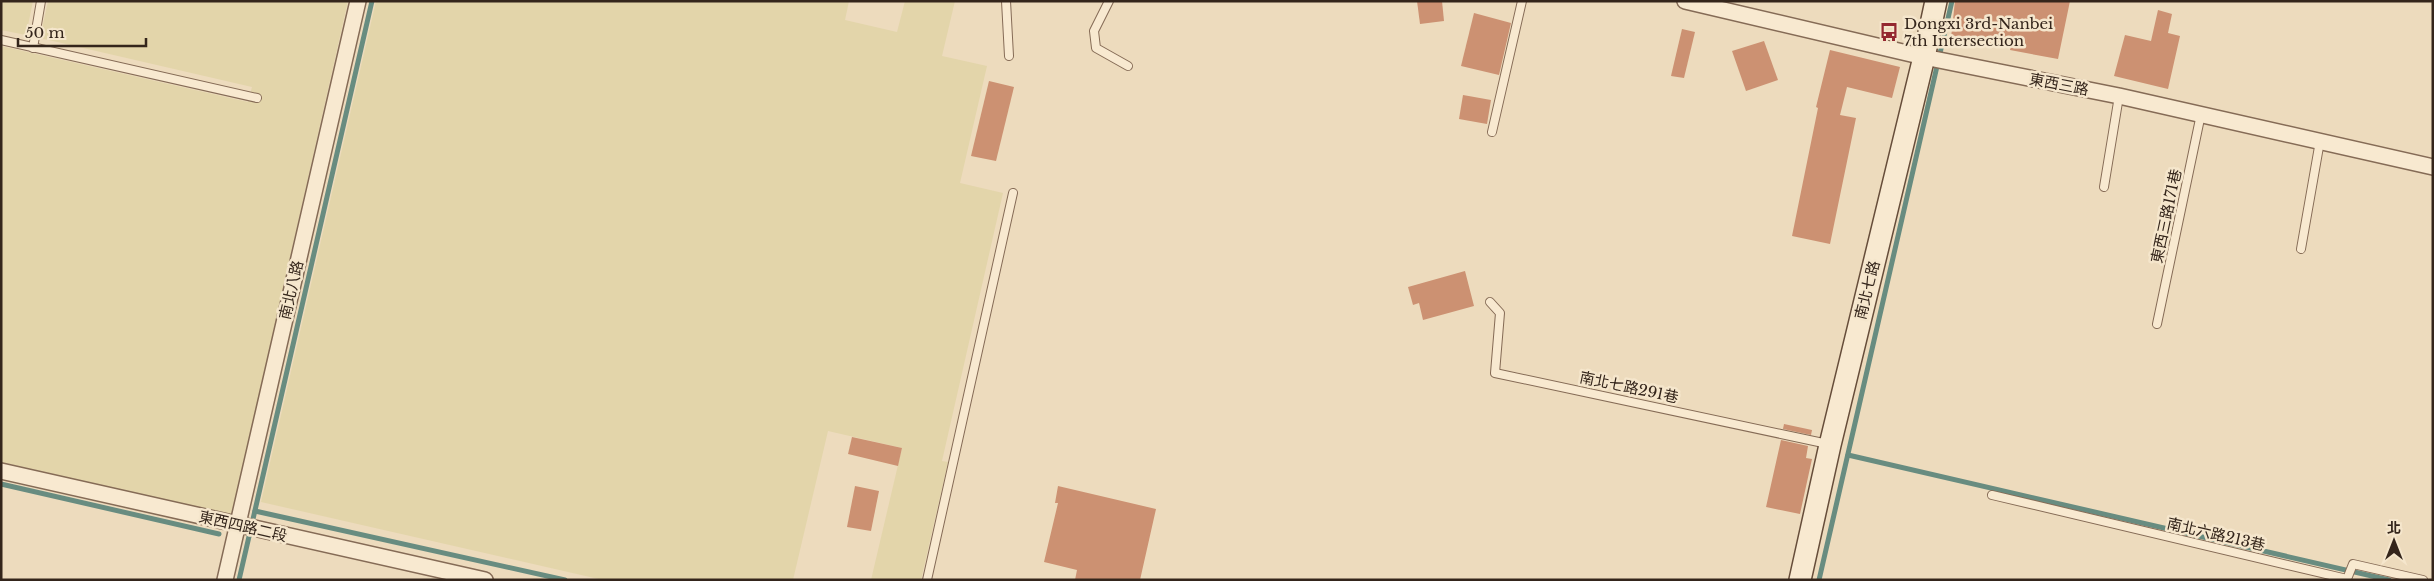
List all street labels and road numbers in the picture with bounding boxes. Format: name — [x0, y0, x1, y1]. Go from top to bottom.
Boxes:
street label: 東西三路 — [2028, 69, 2090, 99]
street label: 東西三路171巷 — [2147, 167, 2185, 265]
street label: 南北八路 — [275, 259, 307, 321]
street label: 南北七路 — [1851, 259, 1883, 321]
street label: 南北七路291巷 — [1578, 367, 1680, 407]
street label: 東西四路二段 — [197, 507, 289, 545]
street label: 南北六路213巷 — [2165, 513, 2267, 555]

